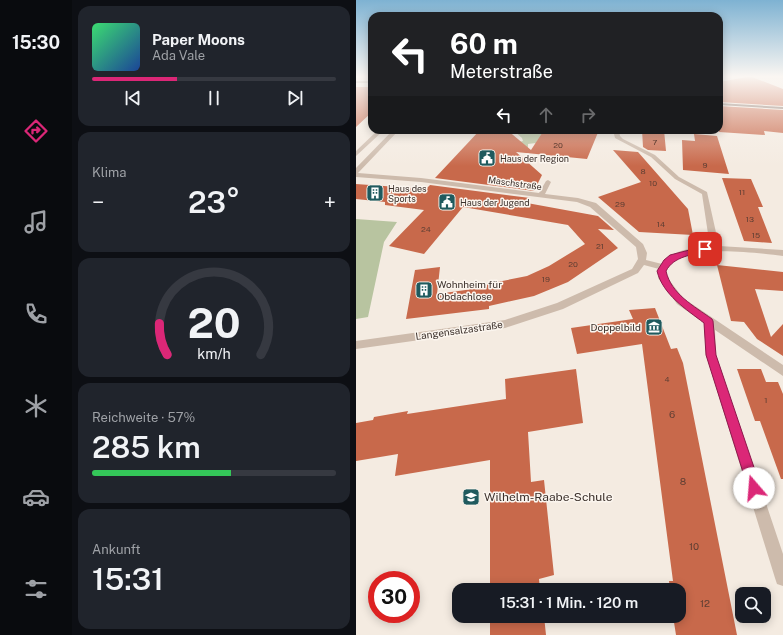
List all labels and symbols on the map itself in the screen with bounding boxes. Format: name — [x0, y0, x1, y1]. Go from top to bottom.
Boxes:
house number: 7 — [653, 137, 658, 147]
house number: 20 — [553, 140, 563, 150]
public building icon: Haus der Region — [477, 148, 497, 168]
place label: Haus der Region — [500, 153, 569, 164]
house number: 9 — [703, 160, 708, 170]
house number: 8 — [640, 166, 646, 176]
street label: Maschstraße — [487, 174, 543, 192]
house number: 10 — [649, 178, 657, 188]
building icon: Haus des Sports — [365, 183, 385, 203]
place label: Haus des Sports — [388, 183, 427, 204]
house number: 11 — [739, 187, 745, 197]
public building icon: Haus der Jugend — [437, 192, 457, 212]
place label: Haus der Jugend — [460, 197, 530, 208]
house number: 29 — [615, 199, 625, 209]
house number: 13 — [746, 214, 754, 224]
house number: 14 — [657, 219, 665, 229]
house number: 24 — [421, 224, 431, 234]
house number: 15 — [752, 230, 760, 240]
pin — [688, 232, 722, 266]
house number: 21 — [596, 241, 604, 251]
house number: 20 — [568, 259, 578, 269]
house number: 19 — [542, 274, 550, 284]
place label: Wohnheim für Obdachlose — [437, 278, 502, 302]
building icon: Wohnheim für Obdachlose — [414, 280, 434, 300]
museum icon: Doppelbild — [644, 317, 664, 337]
street label: Langensalzastraße — [415, 318, 504, 342]
place label: Doppelbild — [591, 321, 641, 333]
house number: 4 — [664, 374, 670, 384]
house number: 1 — [764, 395, 768, 405]
house number: 6 — [669, 408, 675, 420]
position arrow — [733, 467, 775, 509]
house number: 8 — [680, 475, 686, 487]
school or university icon: Wilhelm-Raabe-Schule — [461, 487, 481, 507]
place label: Wilhelm-Raabe-Schule — [484, 490, 613, 504]
house number: 10 — [689, 540, 699, 552]
speed limit sign: 30 — [368, 571, 420, 623]
house number: 12 — [700, 597, 710, 609]

